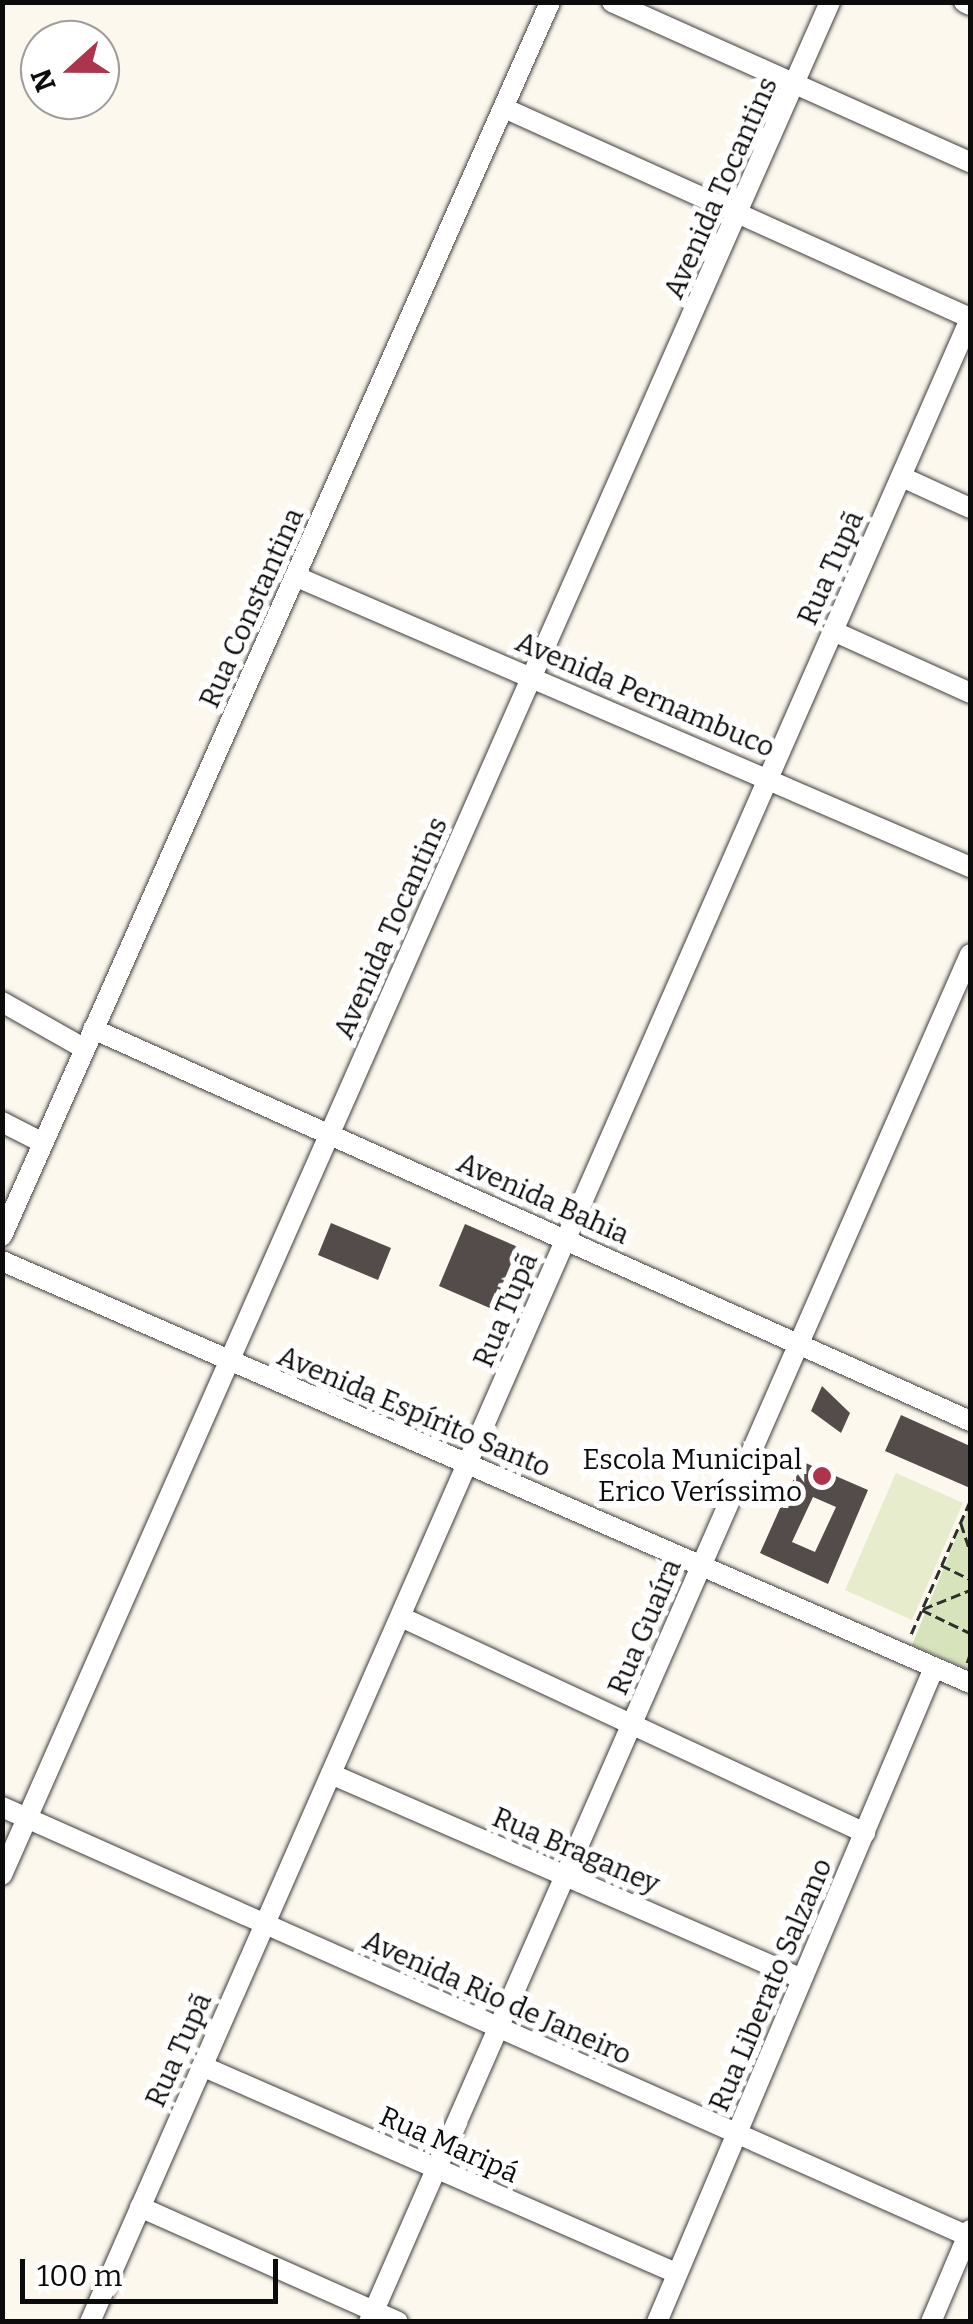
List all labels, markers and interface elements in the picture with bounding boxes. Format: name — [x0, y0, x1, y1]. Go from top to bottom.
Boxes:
north arrow — [20, 20, 120, 120]
text: N — [24, 64, 63, 96]
street label: Avenida Tocantins — [657, 72, 785, 304]
street label: Rua Constantina — [193, 503, 311, 713]
street label: Rua Tupã — [791, 506, 871, 630]
street label: Avenida Pernambuco — [510, 625, 780, 765]
street label: Avenida Tocantins — [327, 812, 455, 1044]
street label: Avenida Bahia — [452, 1146, 634, 1252]
street label: Rua Tupã — [467, 1248, 545, 1372]
street label: Avenida Espírito Santo — [272, 1339, 556, 1485]
place label: Escola Municipal Erico Veríssimo — [582, 1443, 802, 1509]
marker: Escola Municipal Erico Veríssimo — [811, 1465, 833, 1487]
street label: Rua Guaíra — [601, 1554, 689, 1700]
street label: Rua Braganey — [487, 1801, 665, 1901]
street label: Rua Liberato Salzano — [702, 1853, 840, 2117]
street label: Avenida Rio de Janeiro — [358, 1924, 636, 2072]
street label: Rua Tupã — [139, 1988, 219, 2112]
street label: Rua Maripá — [374, 2099, 524, 2191]
scale bar — [25, 2239, 282, 2301]
text: 100 m — [37, 2258, 122, 2294]

